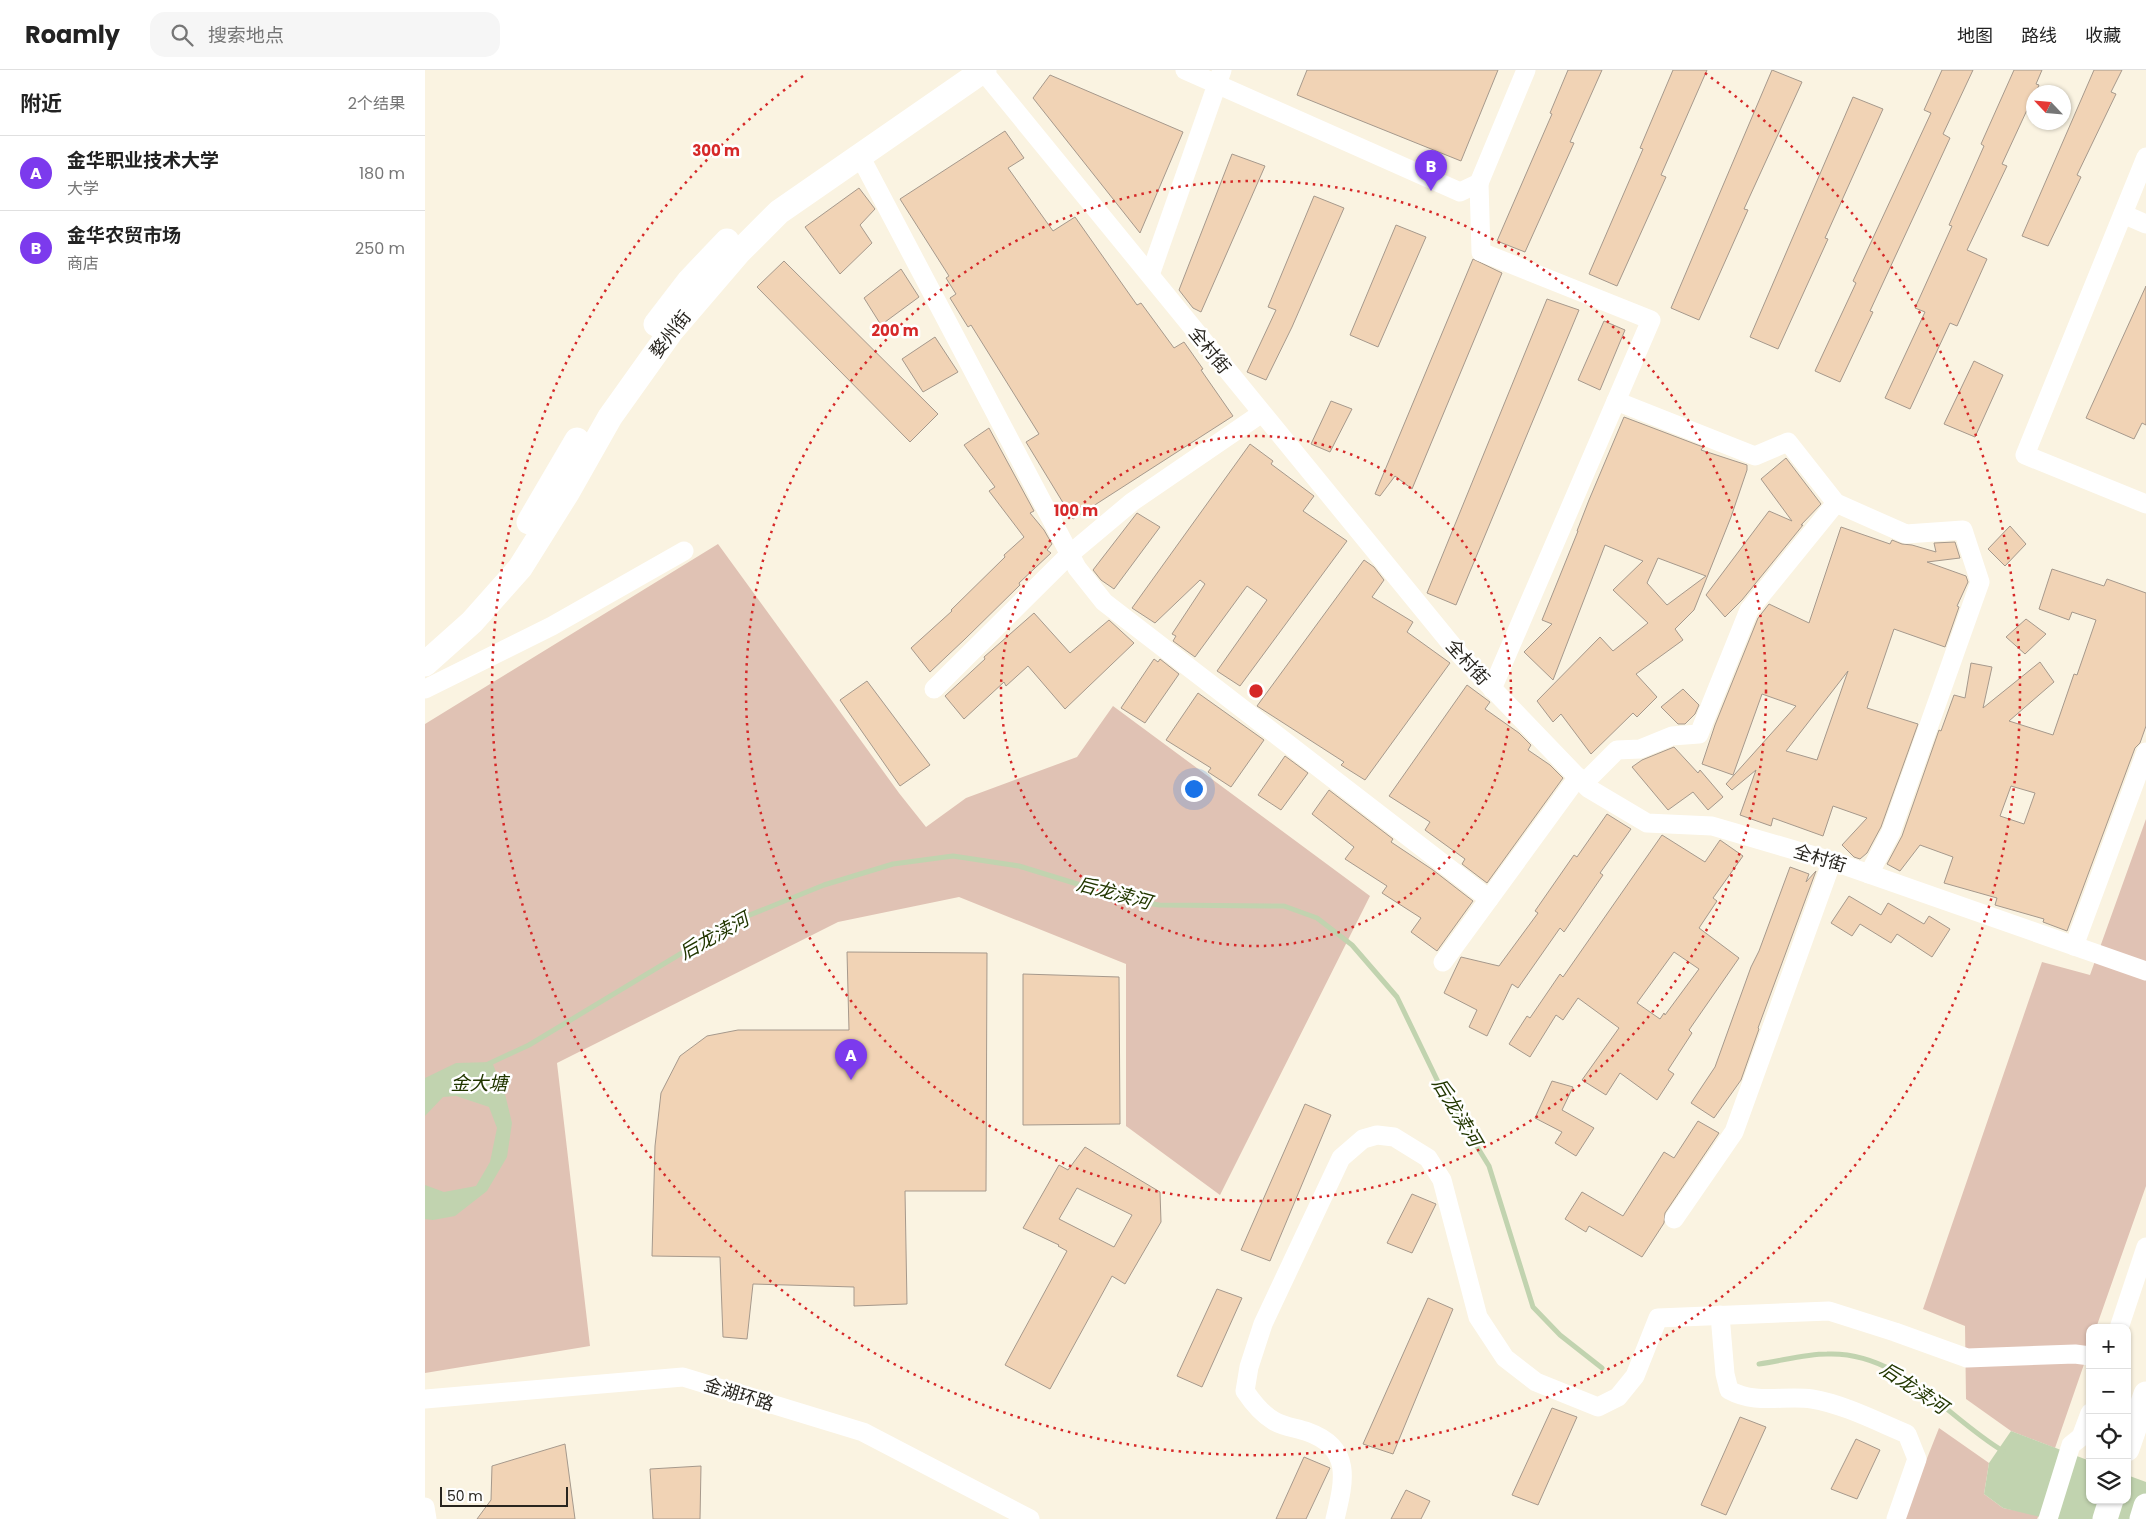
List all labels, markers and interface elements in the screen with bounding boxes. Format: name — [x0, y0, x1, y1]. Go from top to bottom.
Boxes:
search box — [150, 12, 500, 57]
text: Roamly — [25, 18, 120, 51]
icon: search — [168, 21, 196, 49]
text: 搜索地点 — [208, 22, 284, 49]
text: 地图 — [1957, 23, 1993, 48]
text: 路线 — [2021, 23, 2057, 48]
text: 收藏 — [2085, 23, 2121, 48]
north arrow — [2026, 85, 2071, 130]
text: 附近 — [20, 89, 62, 118]
text: 2个结果 — [348, 92, 405, 115]
text: 300 m — [692, 140, 740, 161]
text: 金华职业技术大学 — [67, 147, 219, 174]
pin: B — [1415, 150, 1447, 191]
text: A — [30, 162, 42, 185]
text: 180 m — [359, 162, 405, 185]
text: 大学 — [67, 177, 99, 200]
text: 金华农贸市场 — [67, 222, 181, 249]
text: B — [31, 237, 41, 260]
text: 250 m — [355, 237, 405, 260]
text: 商店 — [67, 252, 99, 275]
street label: 婺州街 — [644, 305, 696, 363]
text: 200 m — [871, 320, 919, 341]
street label: 全村街 — [1183, 321, 1237, 379]
text: 100 m — [1054, 500, 1098, 521]
street label: 全村街 — [1441, 634, 1495, 690]
centre of rings — [1247, 682, 1265, 700]
your location — [1181, 776, 1207, 802]
street label: 全村街 — [1791, 838, 1849, 878]
water label: 后龙渎河 — [1074, 870, 1158, 917]
water label: 后龙渎河 — [674, 904, 757, 966]
pin: A — [835, 1039, 867, 1080]
water label: 金大塘 — [450, 1070, 510, 1097]
water label: 后龙渎河 — [1426, 1072, 1490, 1155]
map controls — [2086, 1324, 2131, 1504]
button: + — [2086, 1324, 2131, 1369]
water label: 后龙渎河 — [1875, 1356, 1956, 1423]
button: − — [2086, 1369, 2131, 1414]
street label: 金湖环路 — [701, 1372, 777, 1416]
button: locate — [2086, 1414, 2131, 1459]
button: layers — [2086, 1459, 2131, 1504]
scale bar — [440, 1484, 567, 1507]
text: 50 m — [447, 1486, 483, 1506]

